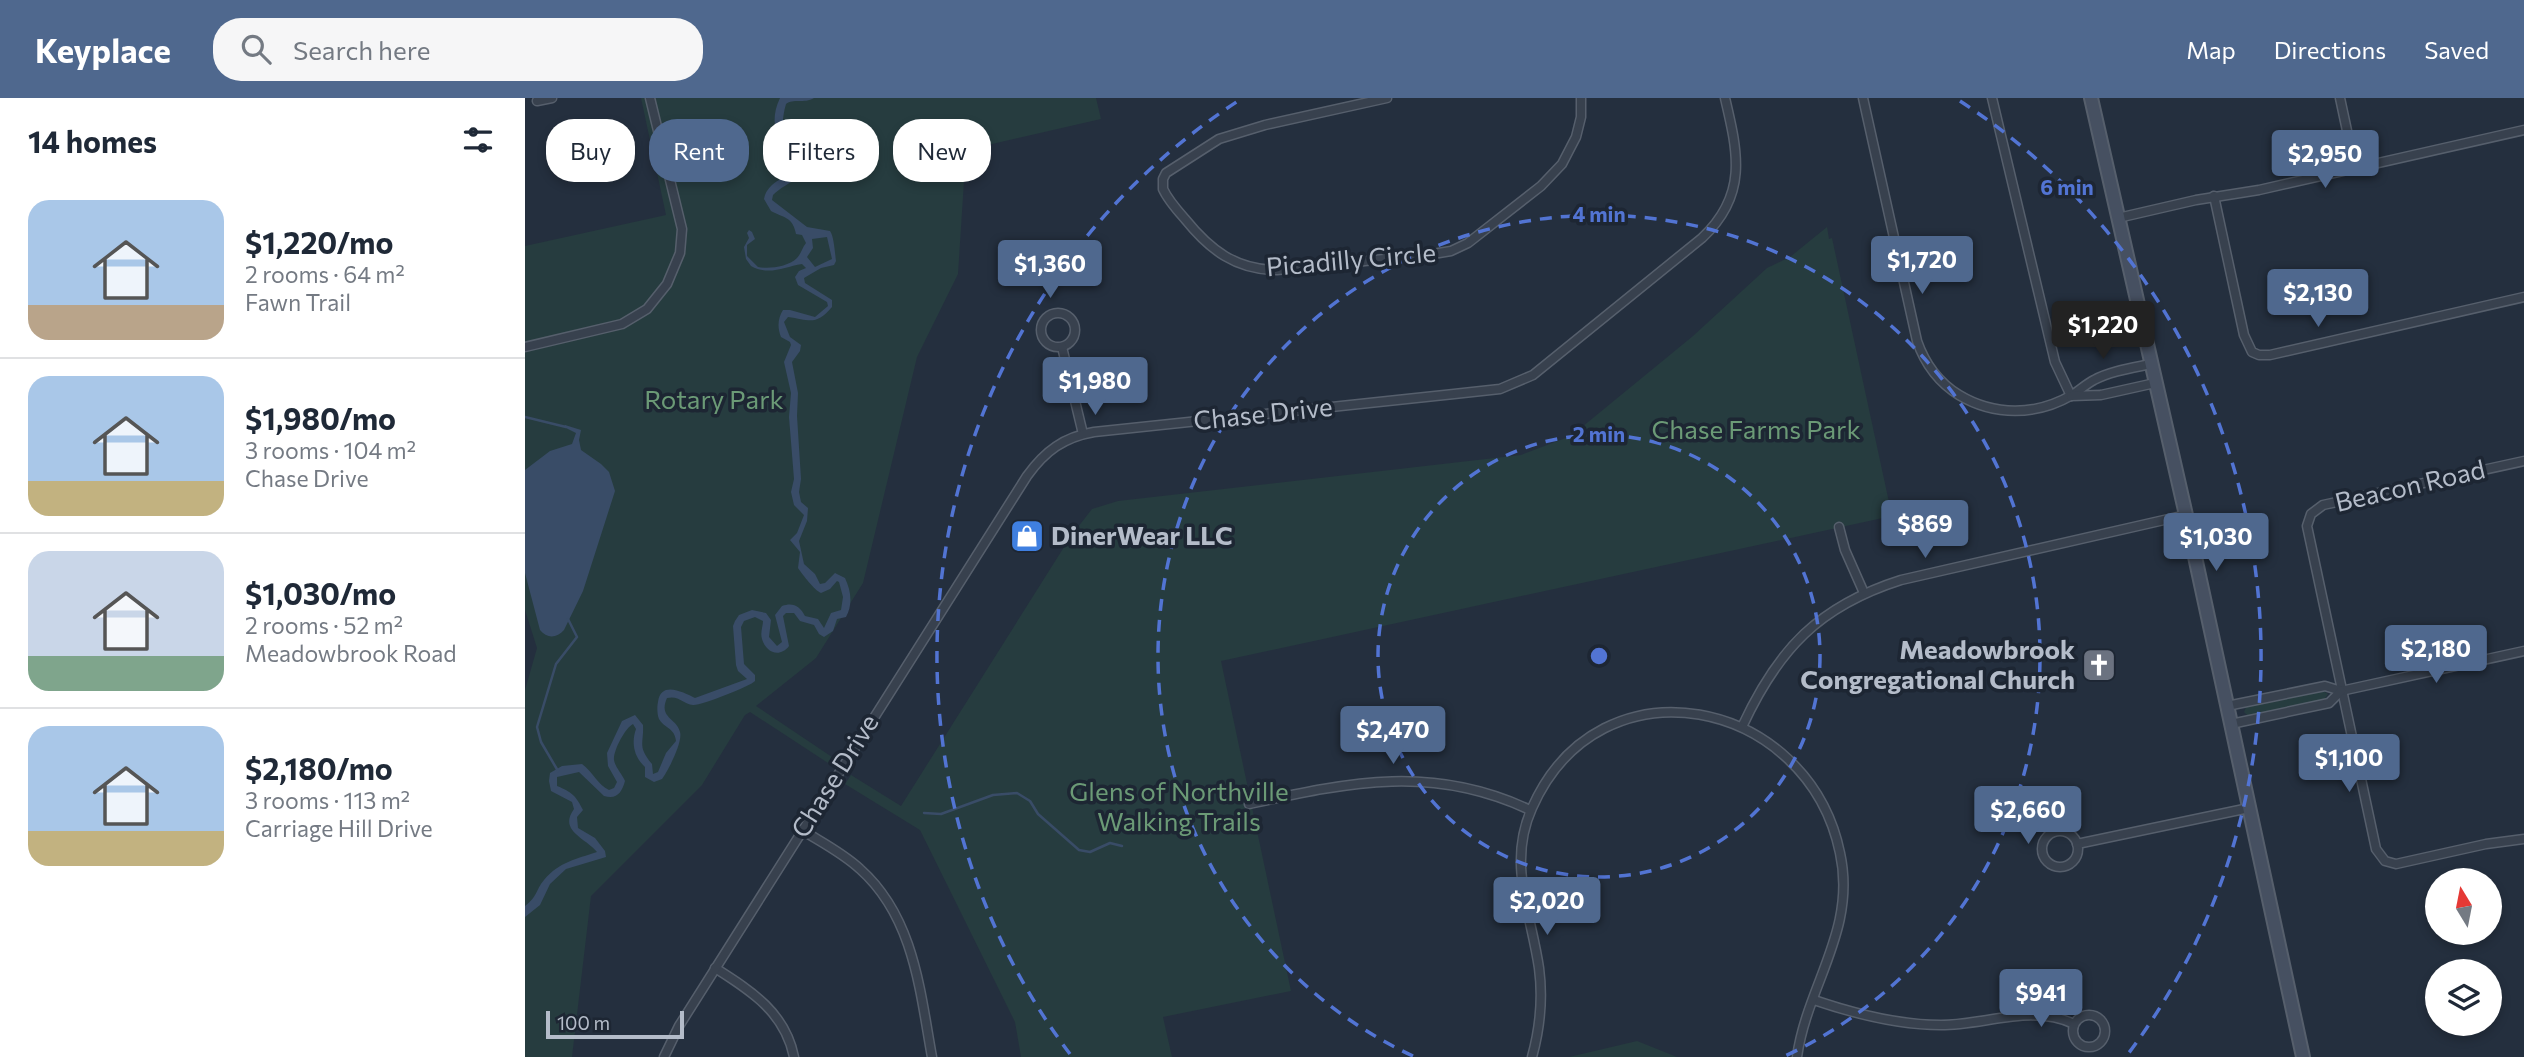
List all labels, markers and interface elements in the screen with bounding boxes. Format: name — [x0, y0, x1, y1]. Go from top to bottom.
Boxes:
search box — [213, 18, 703, 81]
text: Keyplace — [35, 29, 171, 70]
icon: search — [237, 30, 275, 68]
text: Search here — [293, 34, 430, 65]
text: Map — [2186, 35, 2236, 64]
text: Directions — [2274, 35, 2386, 64]
text: Saved — [2424, 35, 2489, 64]
chip: Buy — [546, 119, 635, 182]
chip: Rent — [649, 119, 749, 182]
chip: Filters — [763, 119, 879, 182]
chip: New — [893, 119, 991, 182]
icon: filters — [459, 121, 497, 159]
text: 14 homes — [28, 122, 157, 159]
pin: $2,950 — [2268, 130, 2382, 190]
text: $2,950 — [2288, 139, 2362, 167]
text: 6 min — [2040, 174, 2094, 199]
text: 4 min — [1572, 201, 1626, 226]
text: $1,220/mo — [245, 223, 393, 260]
icon: home — [84, 228, 168, 312]
street label: Picadilly Circle — [1265, 236, 1437, 281]
pin: $1,720 — [1865, 236, 1979, 296]
pin: $1,360 — [993, 240, 1107, 300]
text: $1,720 — [1887, 245, 1957, 273]
text: $1,360 — [1014, 249, 1086, 277]
text: 2 rooms · 64 m² — [245, 260, 405, 288]
pin: $2,130 — [2261, 270, 2375, 329]
text: $2,130 — [2283, 278, 2353, 306]
text: Fawn Trail — [245, 288, 351, 316]
pin: $1,220 — [2046, 302, 2160, 361]
text: $1,220 — [2068, 310, 2138, 338]
pin: $1,980 — [1038, 358, 1152, 417]
text: $1,980 — [1059, 366, 1131, 394]
park label: Rotary Park — [644, 383, 784, 414]
street label: Chase Drive — [1192, 390, 1334, 435]
text: $1,980/mo — [245, 399, 396, 436]
icon: home — [84, 404, 168, 488]
park label: Chase Farms Park — [1651, 413, 1861, 444]
text: 2 min — [1573, 421, 1625, 446]
text: 3 rooms · 104 m² — [245, 436, 416, 464]
street label: Beacon Road — [2332, 452, 2488, 517]
text: Chase Drive — [245, 464, 369, 492]
pin: $869 — [1884, 500, 1966, 560]
text: $869 — [1897, 509, 1953, 537]
pin: $1,030 — [2159, 514, 2273, 573]
shop icon: DinerWear LLC — [1008, 517, 1046, 555]
place label: DinerWear LLC — [1051, 519, 1233, 550]
text: $1,030 — [2180, 522, 2252, 550]
text: $1,030/mo — [245, 574, 396, 611]
icon: home — [84, 579, 168, 663]
text: 2 rooms · 52 m² — [245, 611, 403, 639]
pin: $2,180 — [2379, 626, 2493, 685]
place label: Meadowbrook Congregational Church — [1800, 633, 2075, 694]
text: $2,180 — [2401, 634, 2471, 662]
text: Meadowbrook Road — [245, 639, 457, 667]
centre of rings — [1587, 644, 1611, 668]
church icon: Meadowbrook Congregational Church — [2080, 646, 2118, 684]
pin: $2,470 — [1336, 706, 1450, 766]
street label: Chase Drive — [784, 708, 884, 843]
text: $2,470 — [1356, 715, 1430, 743]
pin: $1,100 — [2292, 734, 2406, 794]
text: $1,100 — [2315, 743, 2383, 771]
text: $2,180/mo — [245, 749, 393, 786]
icon: home — [84, 754, 168, 838]
park label: Glens of Northville Walking Trails — [1069, 775, 1289, 836]
text: 3 rooms · 113 m² — [245, 786, 410, 814]
pin: $2,660 — [1971, 786, 2085, 846]
text: $2,660 — [1990, 795, 2066, 823]
text: Carriage Hill Drive — [245, 814, 433, 842]
north arrow — [2425, 868, 2503, 945]
map controls — [2425, 868, 2502, 1036]
pin: $2,020 — [1490, 878, 1604, 937]
text: $2,020 — [1509, 886, 1585, 914]
button: layers — [2425, 959, 2502, 1036]
pin: $941 — [2000, 970, 2082, 1029]
text: $941 — [2015, 978, 2067, 1006]
scale bar — [546, 1008, 684, 1040]
text: 100 m — [557, 1011, 610, 1034]

